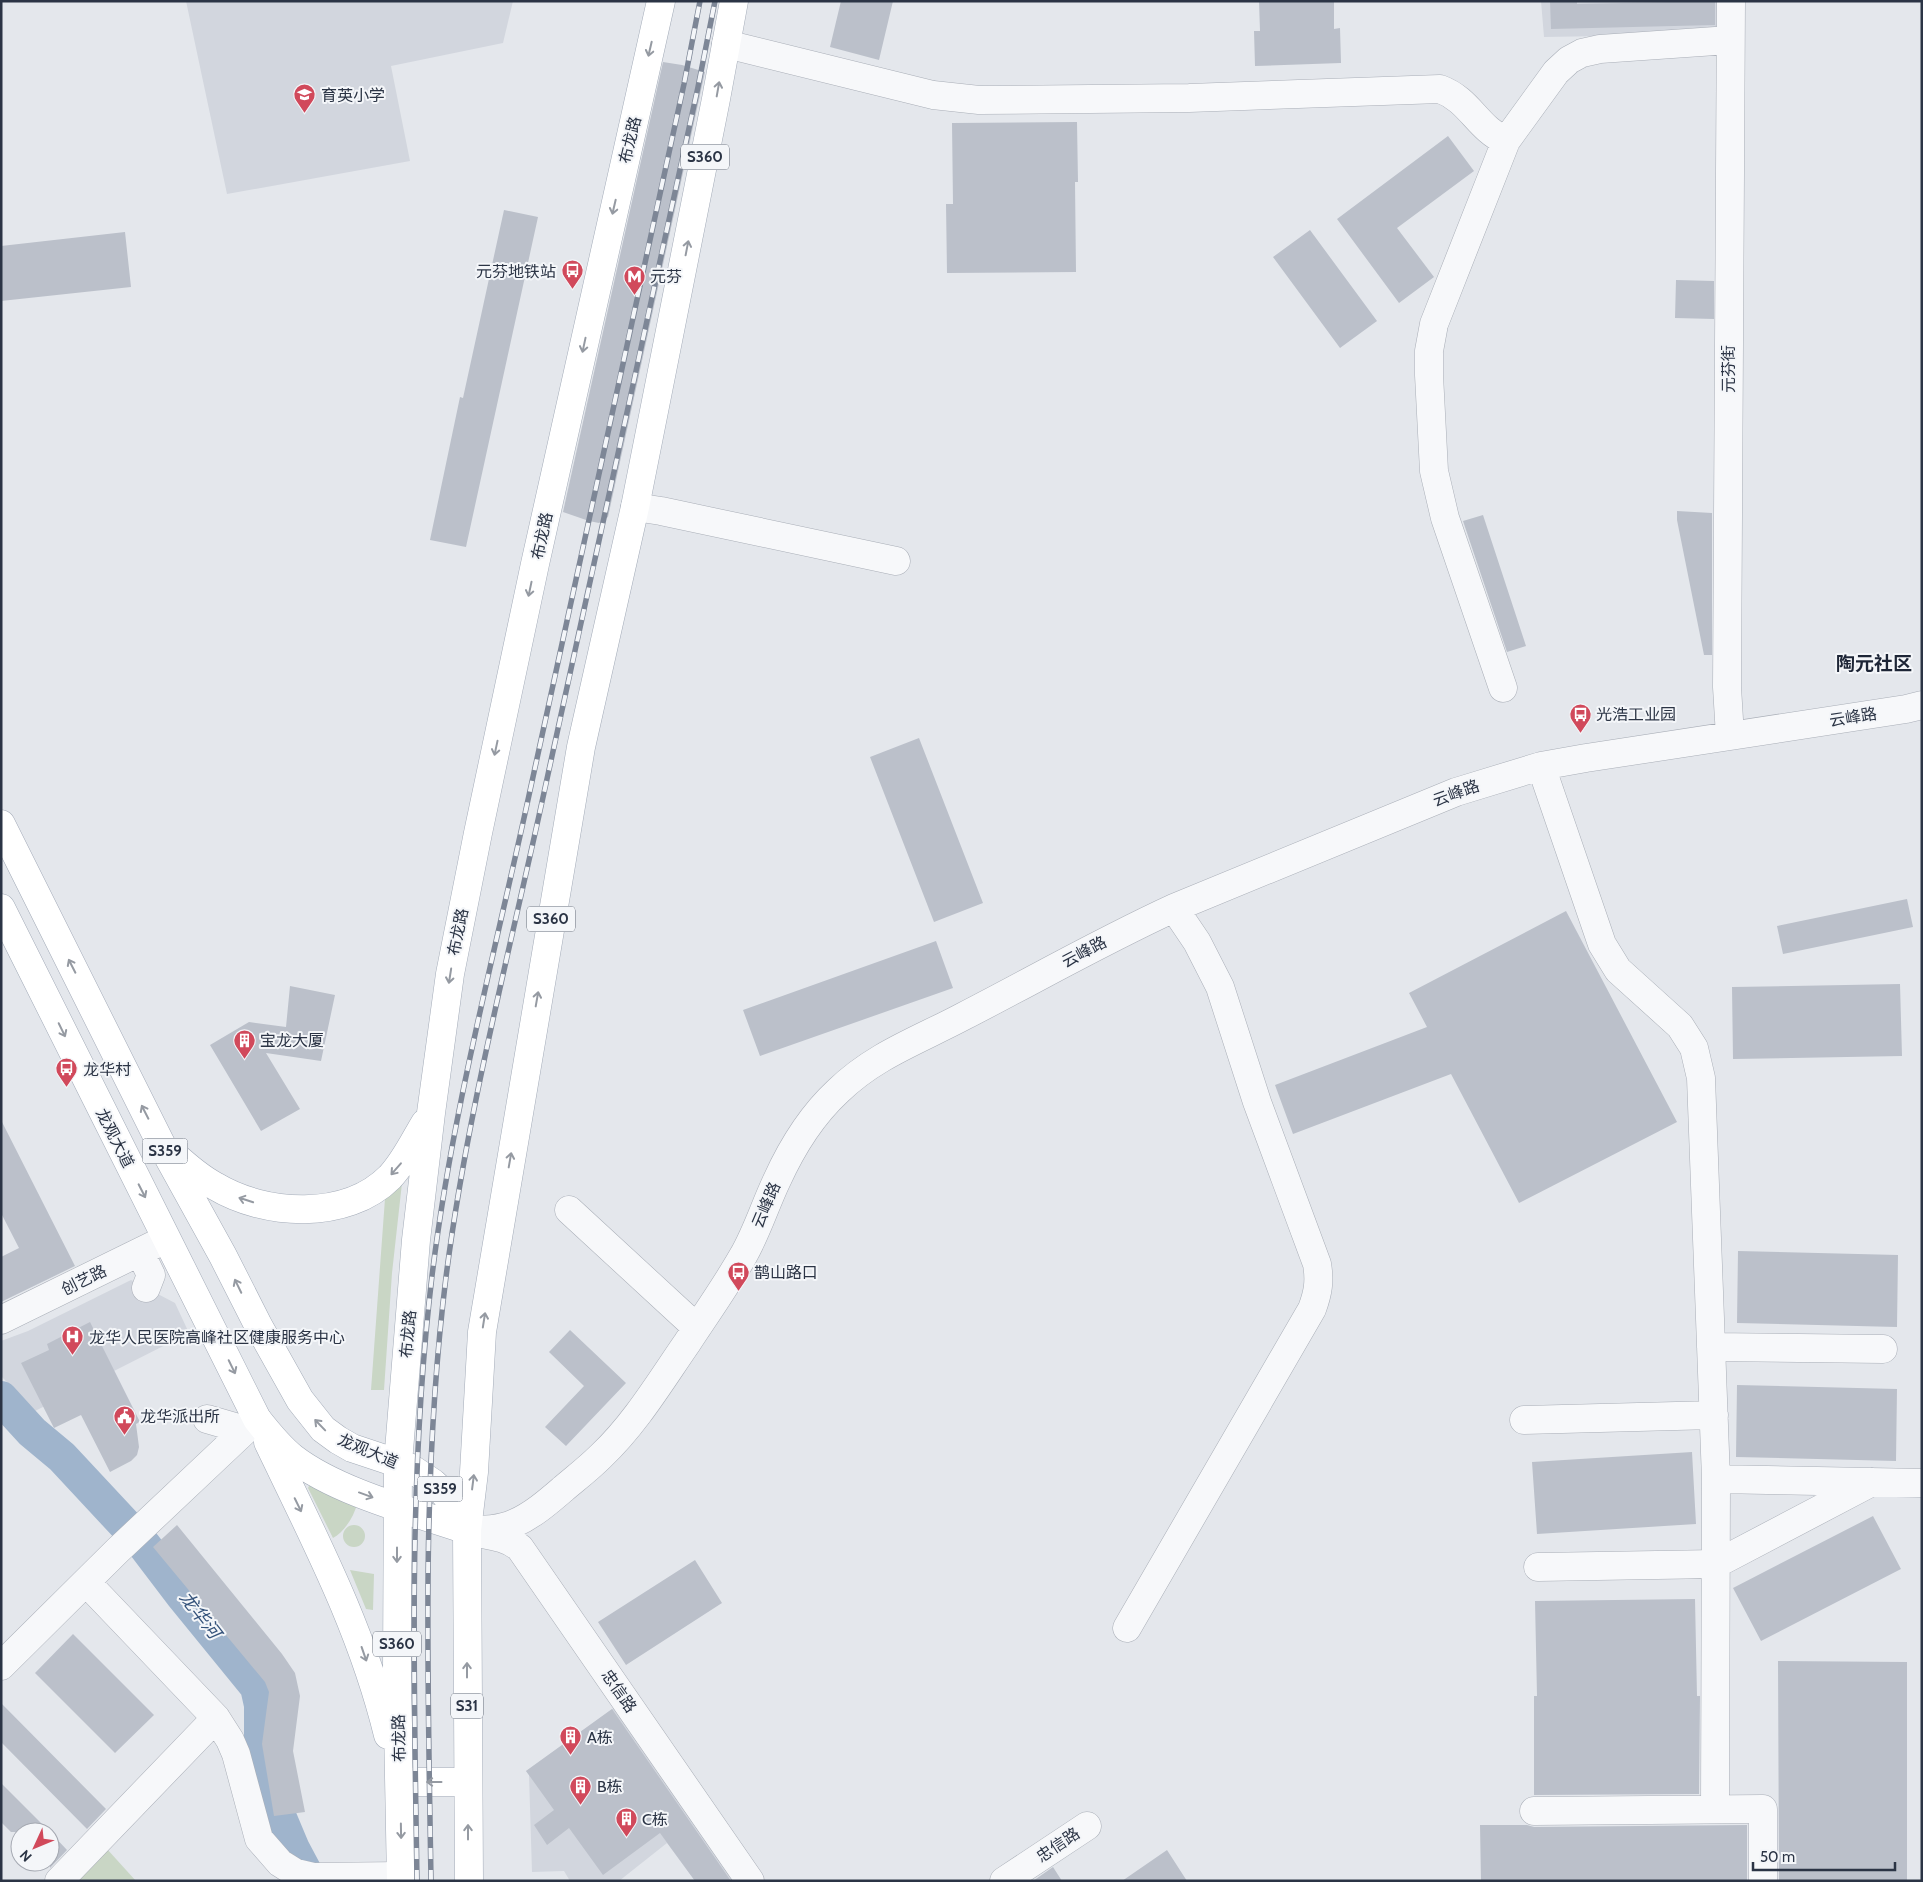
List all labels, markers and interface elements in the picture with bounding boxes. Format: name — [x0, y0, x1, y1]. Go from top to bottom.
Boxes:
one-way arrow — [645, 40, 654, 56]
one-way arrow — [714, 81, 724, 97]
school or university icon: 育英小学 — [293, 83, 317, 114]
place label: 育英小学 — [321, 86, 385, 105]
street label: 布龙路 — [615, 114, 645, 166]
road number: S360 — [681, 144, 729, 170]
one-way arrow — [609, 199, 619, 215]
one-way arrow — [682, 240, 692, 256]
bus stop icon: 元芬地铁站 — [560, 259, 584, 290]
place label: 元芬地铁站 — [476, 262, 556, 281]
metro station icon: 元芬 — [622, 264, 646, 295]
place label: 元芬 — [650, 267, 682, 286]
one-way arrow — [578, 337, 588, 353]
street label: 元芬街 — [1719, 345, 1738, 393]
street label: 布龙路 — [528, 511, 556, 561]
one-way arrow — [525, 581, 534, 597]
district label: 陶元社区 — [1836, 652, 1912, 675]
bus stop icon: 光浩工业园 — [1568, 702, 1592, 733]
street label: 云峰路 — [1828, 704, 1878, 730]
place label: 光浩工业园 — [1596, 705, 1676, 724]
one-way arrow — [491, 740, 500, 756]
street label: 云峰路 — [1430, 776, 1482, 810]
road number: S360 — [527, 906, 575, 932]
street label: 布龙路 — [444, 907, 472, 957]
street label: 云峰路 — [1058, 932, 1110, 972]
one-way arrow — [67, 959, 76, 974]
one-way arrow — [444, 968, 454, 984]
one-way arrow — [533, 992, 543, 1008]
one-way arrow — [57, 1022, 67, 1037]
building icon: 宝龙大厦 — [232, 1028, 256, 1059]
place label: 宝龙大厦 — [260, 1031, 324, 1050]
bus stop icon: 龙华村 — [55, 1057, 79, 1088]
place label: 龙华村 — [83, 1060, 131, 1079]
one-way arrow — [140, 1104, 150, 1119]
street label: 龙观大道 — [92, 1105, 138, 1171]
road number: S359 — [142, 1138, 188, 1164]
one-way arrow — [505, 1152, 515, 1168]
one-way arrow — [390, 1163, 402, 1176]
street label: 云峰路 — [748, 1179, 784, 1231]
one-way arrow — [137, 1184, 147, 1199]
one-way arrow — [238, 1194, 254, 1204]
bus stop icon: 鹊山路口 — [726, 1260, 750, 1291]
street label: 创艺路 — [58, 1261, 110, 1299]
place label: 鹊山路口 — [754, 1263, 818, 1282]
one-way arrow — [233, 1278, 243, 1293]
street label: 布龙路 — [396, 1309, 420, 1359]
one-way arrow — [479, 1312, 489, 1328]
hospital icon: 龙华人民医院高峰社区健康服务中心 — [61, 1325, 85, 1356]
place label: 龙华人民医院高峰社区健康服务中心 — [89, 1328, 345, 1347]
one-way arrow — [227, 1359, 237, 1374]
public building icon: 龙华派出所 — [112, 1404, 136, 1435]
place label: 龙华派出所 — [140, 1407, 220, 1426]
one-way arrow — [314, 1419, 326, 1431]
street label: 龙观大道 — [335, 1430, 401, 1472]
one-way arrow — [468, 1474, 478, 1490]
road number: S359 — [418, 1476, 462, 1502]
one-way arrow — [358, 1491, 373, 1500]
one-way arrow — [294, 1497, 304, 1512]
one-way arrow — [392, 1546, 402, 1563]
water label: 龙华河 — [175, 1587, 227, 1645]
road number: S360 — [373, 1632, 421, 1656]
one-way arrow — [360, 1645, 369, 1661]
one-way arrow — [462, 1662, 472, 1678]
street label: 忠信路 — [597, 1666, 641, 1716]
road number: S31 — [451, 1694, 483, 1718]
street label: 布龙路 — [389, 1714, 409, 1762]
building icon: A栋 — [559, 1725, 583, 1756]
place label: A栋 — [587, 1728, 613, 1747]
building icon: B栋 — [569, 1774, 593, 1805]
one-way arrow — [426, 1777, 442, 1787]
place label: B栋 — [597, 1777, 623, 1796]
building icon: C栋 — [614, 1807, 638, 1838]
place label: C栋 — [642, 1810, 668, 1829]
north arrow — [10, 1822, 60, 1872]
one-way arrow — [396, 1823, 405, 1839]
one-way arrow — [463, 1824, 473, 1840]
street label: 忠信路 — [1033, 1824, 1083, 1866]
scale bar — [1753, 1840, 1896, 1872]
text: N — [16, 1846, 36, 1866]
text: 50 m — [1760, 1848, 1795, 1866]

